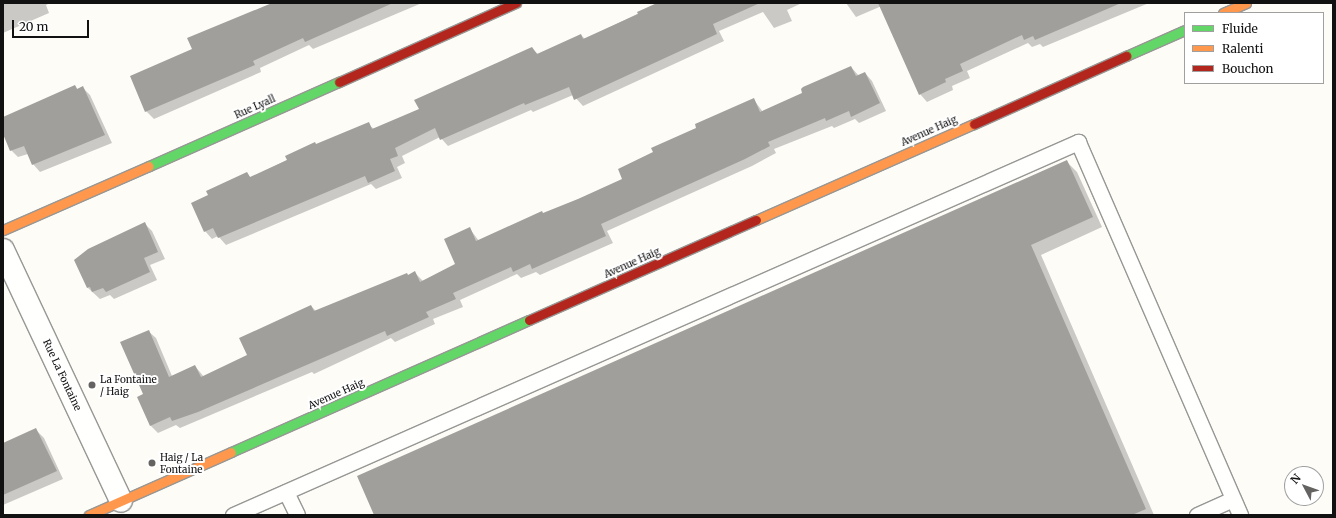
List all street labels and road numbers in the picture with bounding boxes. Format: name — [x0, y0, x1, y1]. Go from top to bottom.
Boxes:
street label: Rue Lyall — [233, 93, 277, 121]
street label: Avenue Haig — [899, 113, 959, 149]
street label: Avenue Haig — [602, 245, 662, 281]
street label: Rue La Fontaine — [40, 337, 84, 413]
street label: Avenue Haig — [306, 376, 366, 412]

